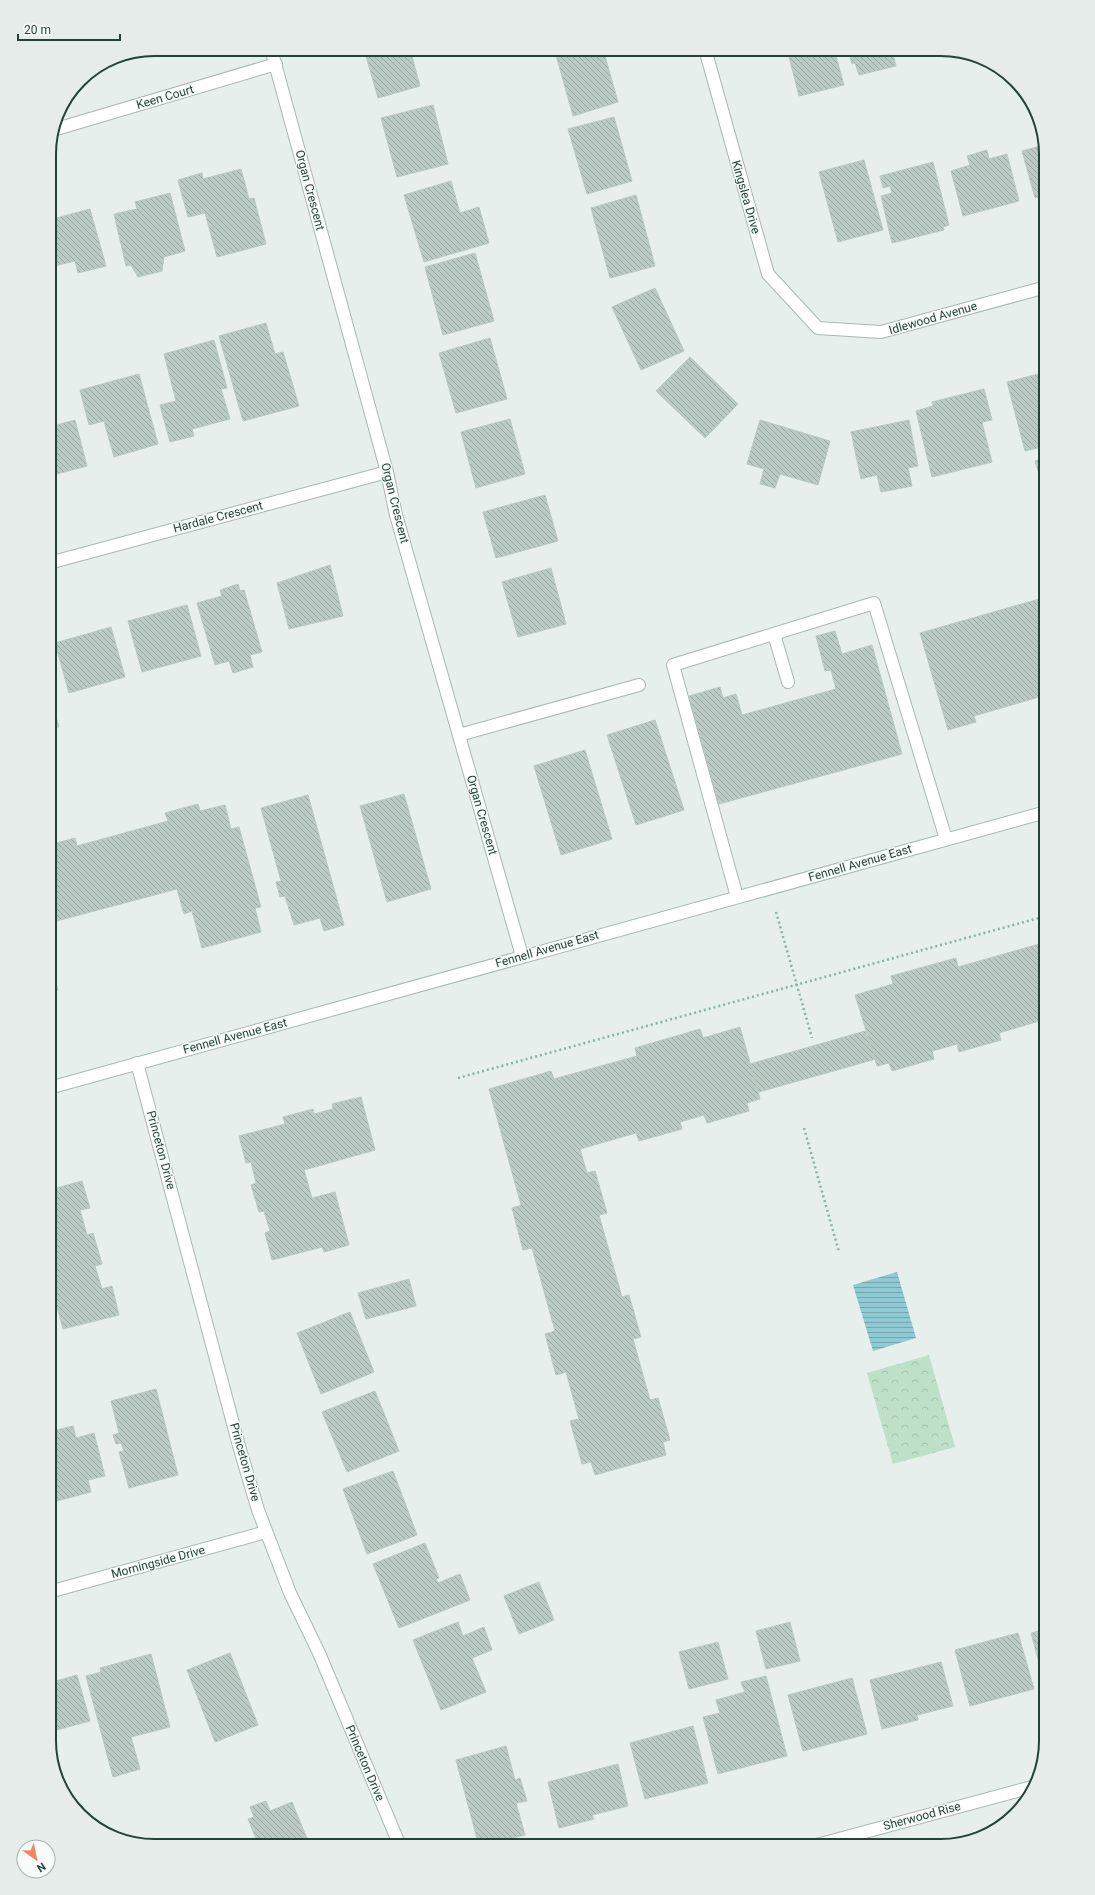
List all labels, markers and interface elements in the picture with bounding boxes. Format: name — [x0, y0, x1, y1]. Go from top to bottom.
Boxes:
scale bar — [18, 16, 120, 42]
text: 20 m — [24, 23, 51, 37]
street label: Keen Court — [135, 82, 195, 112]
street label: Organ Crescent — [293, 148, 327, 232]
street label: Kingslea Drive — [729, 159, 763, 235]
street label: Idlewood Avenue — [887, 299, 979, 337]
street label: Organ Crescent — [378, 461, 412, 545]
street label: Hardale Crescent — [172, 498, 264, 536]
street label: Organ Crescent — [464, 773, 500, 857]
street label: Fennell Avenue East — [807, 842, 913, 884]
street label: Fennell Avenue East — [494, 928, 600, 970]
street label: Fennell Avenue East — [182, 1015, 289, 1057]
street label: Princeton Drive — [144, 1109, 178, 1191]
street label: Princeton Drive — [227, 1421, 263, 1503]
street label: Morningside Drive — [110, 1543, 206, 1581]
street label: Princeton Drive — [343, 1723, 387, 1803]
street label: Sherwood Rise — [882, 1799, 962, 1833]
north arrow — [16, 1839, 56, 1879]
text: N — [34, 1859, 48, 1875]

